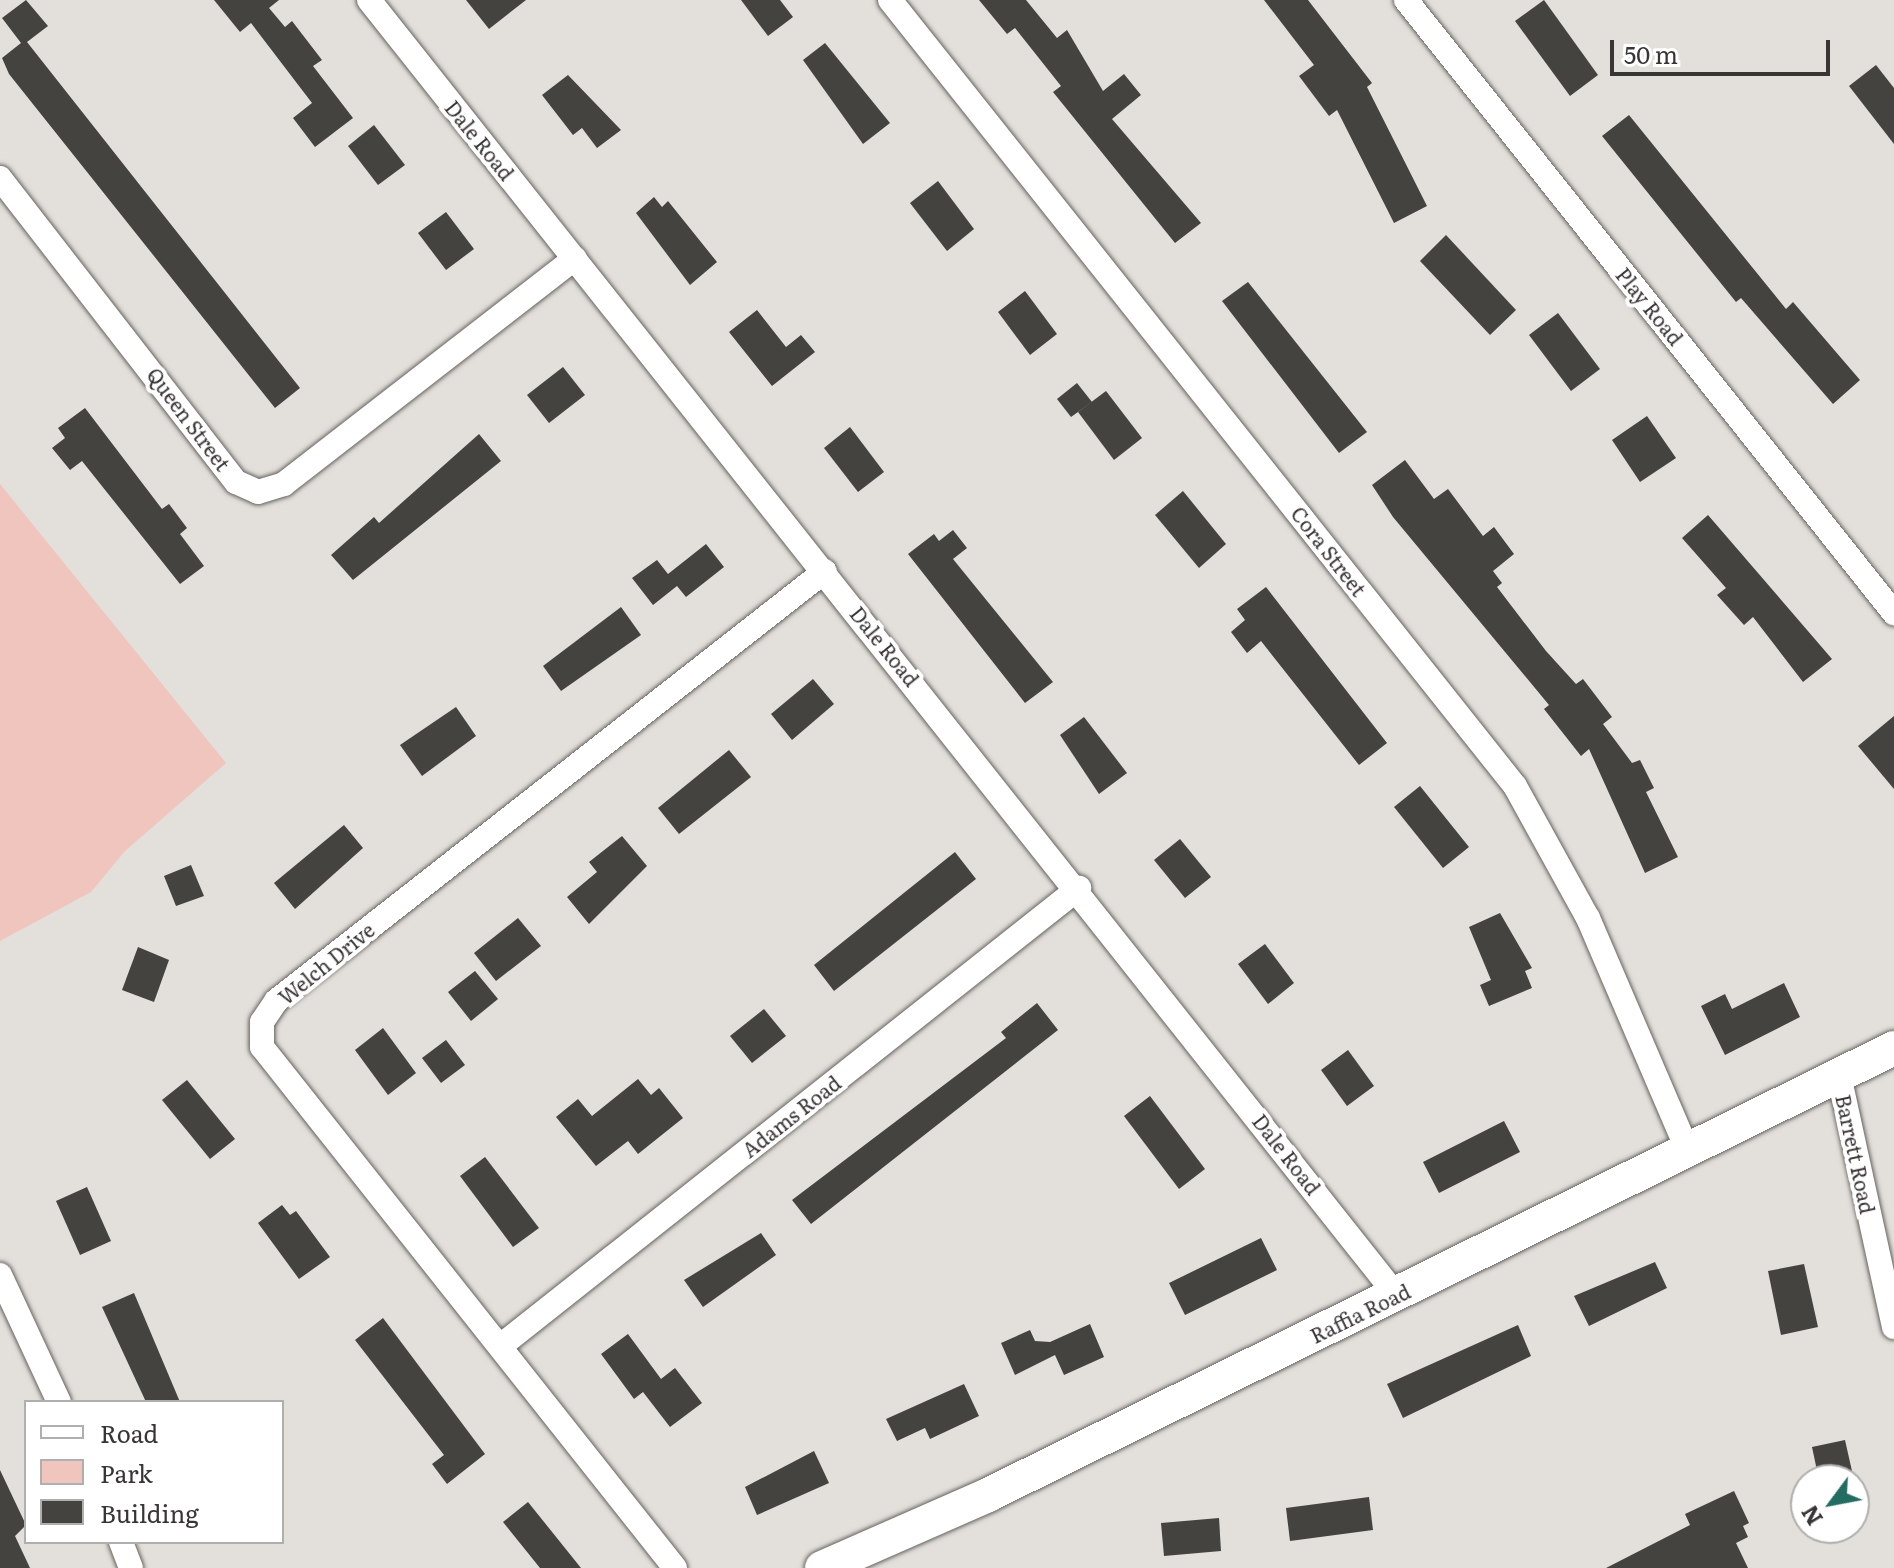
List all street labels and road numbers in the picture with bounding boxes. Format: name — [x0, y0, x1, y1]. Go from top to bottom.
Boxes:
street label: Dale Road — [441, 95, 519, 185]
street label: Play Road — [1612, 263, 1688, 349]
street label: Queen Street — [142, 363, 236, 475]
street label: Cora Street — [1287, 501, 1371, 601]
street label: Dale Road — [846, 601, 924, 691]
street label: Welch Drive — [273, 917, 379, 1009]
street label: Adams Road — [737, 1070, 845, 1162]
street label: Barrett Road — [1832, 1092, 1880, 1216]
street label: Dale Road — [1248, 1109, 1326, 1199]
street label: Raffia Road — [1306, 1278, 1414, 1348]

